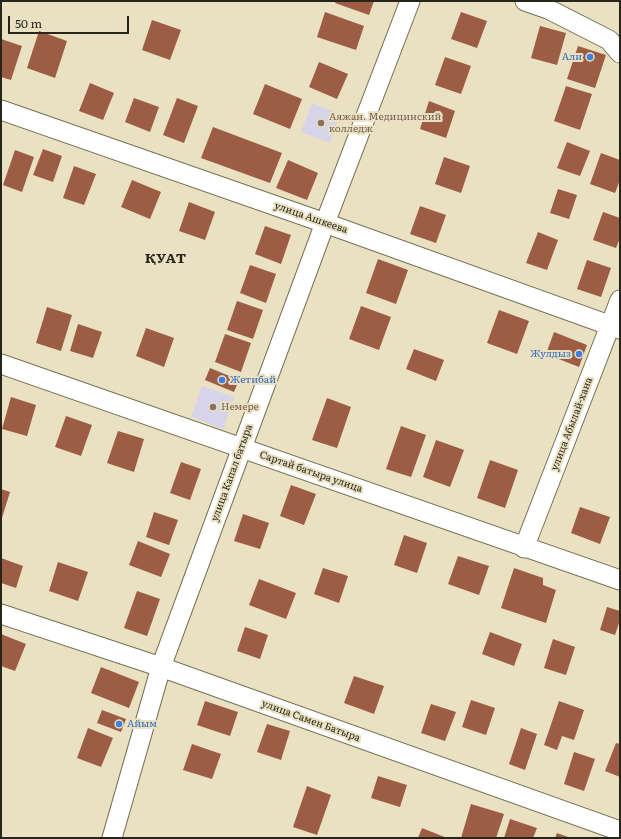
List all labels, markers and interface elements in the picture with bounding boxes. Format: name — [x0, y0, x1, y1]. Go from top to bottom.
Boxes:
scale bar — [10, 8, 131, 34]
text: 50 m — [15, 14, 42, 32]
place label: Али — [562, 51, 582, 63]
marker: Али — [585, 52, 595, 62]
place label: Аяжан. Медицинский колледж — [329, 111, 441, 134]
marker: Аяжан. Медицинский колледж — [316, 118, 326, 128]
street label: улица Ашкеева — [273, 200, 349, 236]
district label: ҚУАТ — [145, 251, 187, 267]
place label: Жулдыз — [530, 348, 571, 360]
marker: Жулдыз — [574, 349, 584, 359]
place label: Жетибай — [230, 374, 276, 386]
marker: Жетибай — [217, 375, 227, 385]
street label: улица Абылай-хана — [549, 376, 595, 472]
place label: Немере — [221, 401, 259, 413]
marker: Немере — [208, 402, 218, 412]
street label: улица Капал батыра — [209, 423, 255, 523]
street label: Сартай батыра улица — [258, 449, 364, 495]
street label: улица Самен Батыра — [260, 698, 362, 744]
place label: Айым — [127, 718, 157, 730]
marker: Айым — [114, 719, 124, 729]

